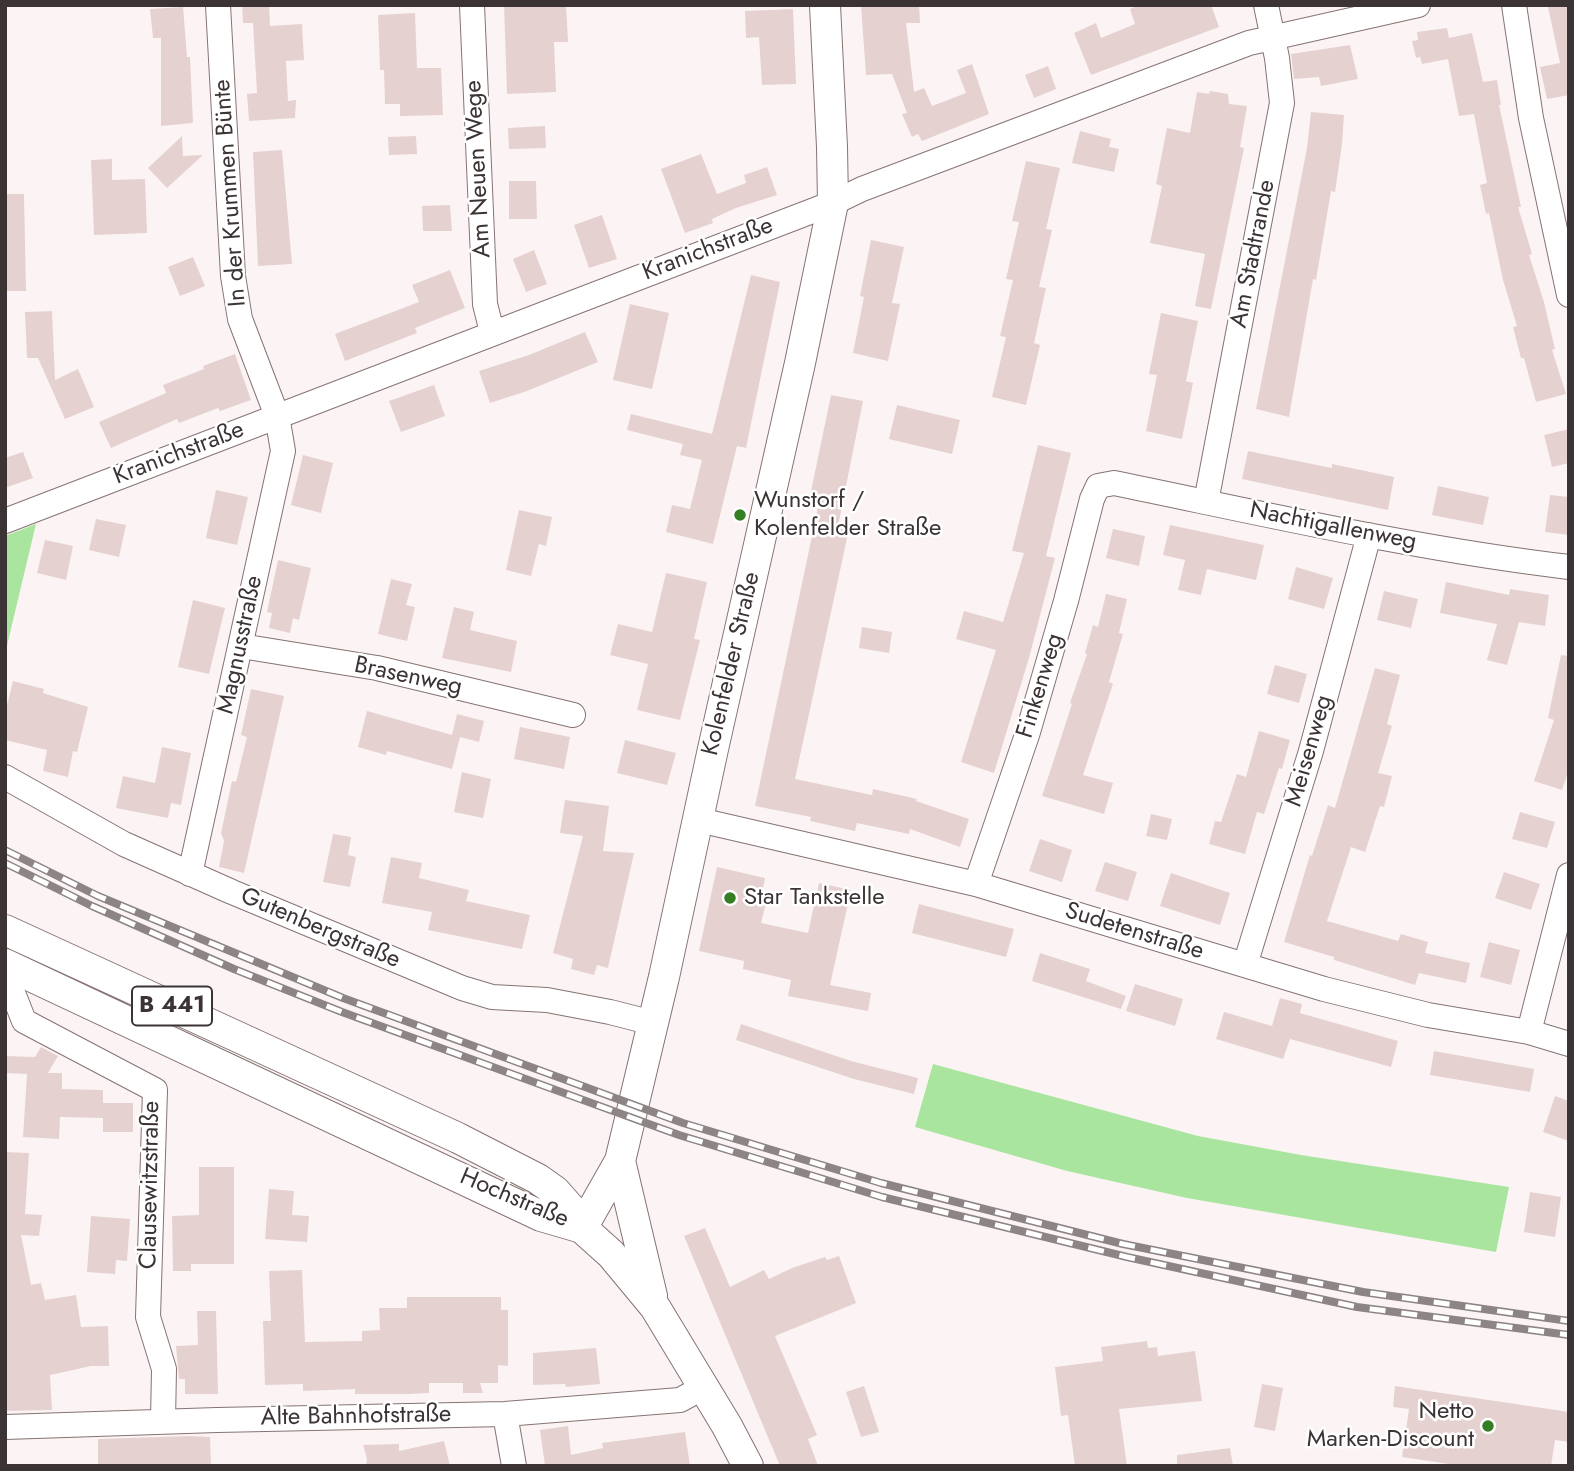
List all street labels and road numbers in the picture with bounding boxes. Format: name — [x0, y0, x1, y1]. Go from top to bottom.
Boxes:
street label: In der Krummen Bünte — [209, 78, 253, 308]
street label: Am Neuen Wege — [460, 80, 498, 258]
street label: Am Stadtrande — [1226, 178, 1282, 330]
street label: Kranichstraße — [639, 212, 777, 288]
street label: Kranichstraße — [110, 416, 248, 492]
street label: Nachtigallenweg — [1247, 497, 1419, 557]
street label: Kolenfelder Straße — [697, 570, 767, 758]
street label: Magnusstraße — [212, 573, 270, 717]
street label: Finkenweg — [1011, 630, 1071, 742]
street label: Brasenweg — [351, 652, 465, 702]
street label: Meisenweg — [1280, 692, 1340, 810]
street label: Gutenbergstraße — [236, 882, 404, 976]
street label: Sudetenstraße — [1061, 897, 1207, 967]
road number: B 441 — [132, 987, 212, 1026]
street label: Clausewitzstraße — [135, 1101, 167, 1269]
street label: Hochstraße — [455, 1163, 573, 1235]
street label: Alte Bahnhofstraße — [261, 1401, 451, 1433]

